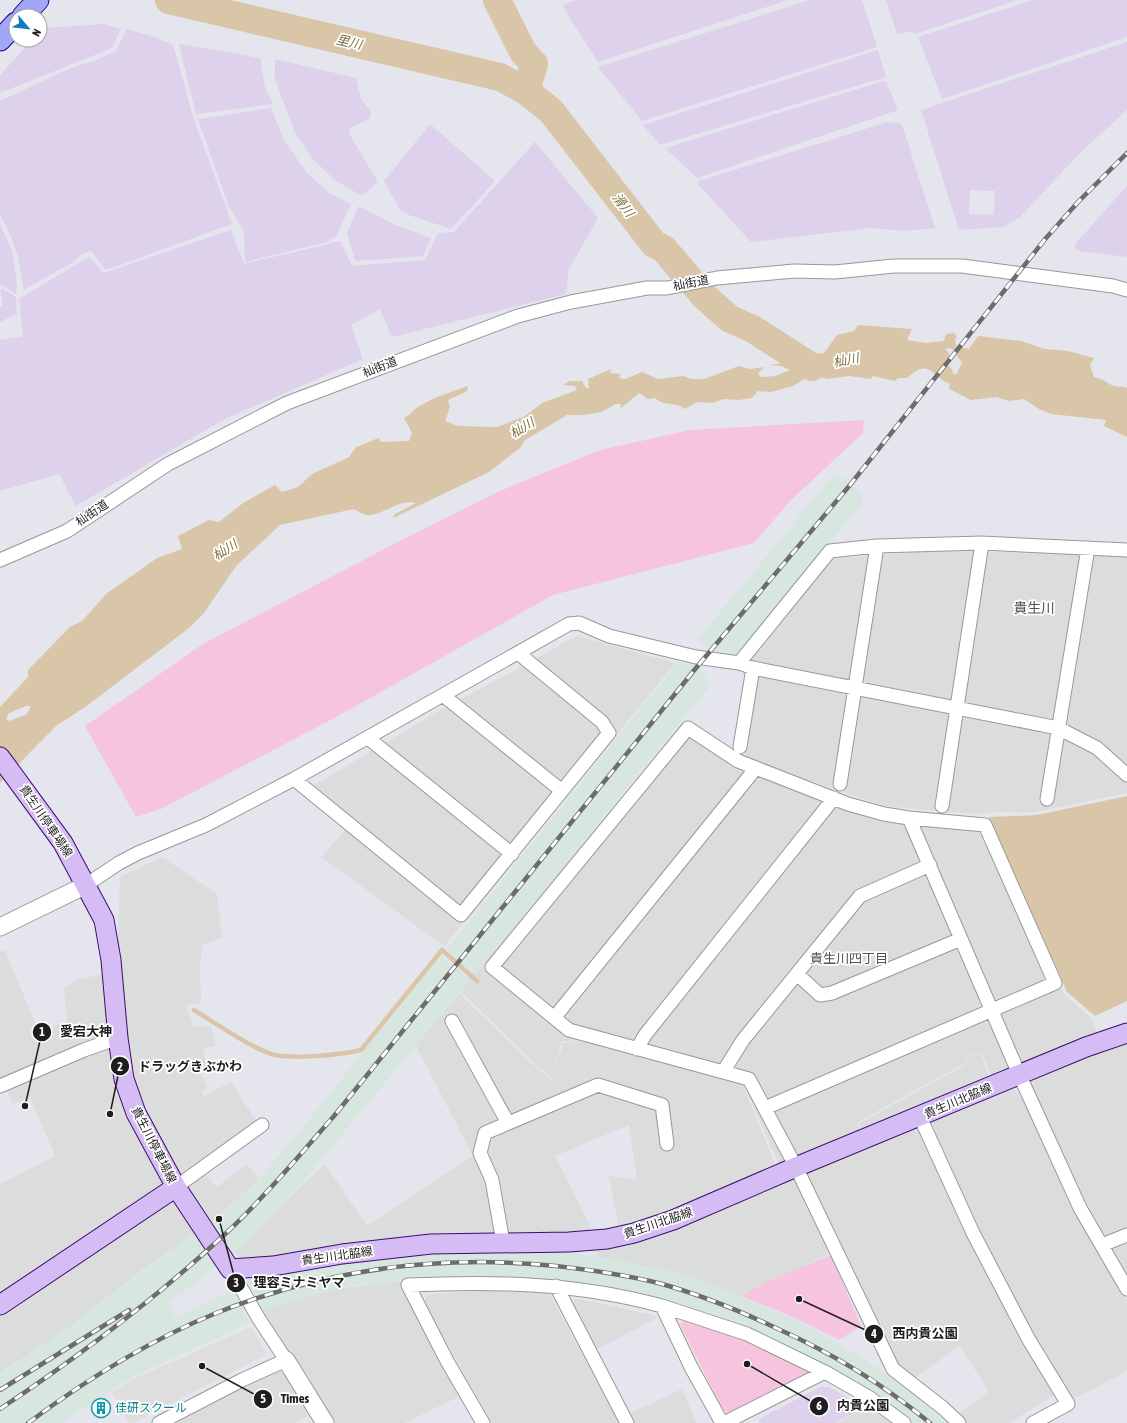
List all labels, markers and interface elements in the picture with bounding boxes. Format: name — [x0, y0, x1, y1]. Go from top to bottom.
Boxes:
north arrow — [8, 8, 48, 48]
text: N — [30, 27, 44, 38]
water label: 里川 — [335, 32, 365, 53]
water label: 滑川 — [609, 190, 638, 221]
street label: 杣街道 — [672, 273, 710, 293]
water label: 杣川 — [832, 350, 862, 370]
street label: 杣街道 — [361, 354, 399, 380]
water label: 杣川 — [507, 414, 539, 441]
street label: 杣街道 — [73, 497, 111, 529]
water label: 杣川 — [210, 536, 242, 563]
district label: 貴生川 — [1013, 600, 1055, 616]
street label: 貴生川停車場線 — [17, 782, 75, 860]
district label: 貴生川四丁目 — [810, 951, 888, 966]
callout: 愛宕大神 — [32, 1019, 120, 1044]
text: 愛宕大神 — [60, 1024, 112, 1039]
text: 1 — [39, 1025, 45, 1039]
callout: ドラッグきぶかわ — [110, 1054, 250, 1079]
text: ドラッグきぶかわ — [138, 1059, 242, 1074]
text: 2 — [117, 1060, 123, 1074]
street label: 貴生川北脇線 — [922, 1080, 994, 1122]
street label: 貴生川停車場線 — [129, 1104, 179, 1186]
street label: 貴生川北脇線 — [622, 1205, 694, 1241]
street label: 貴生川北脇線 — [300, 1244, 374, 1268]
callout: 理容ミナミヤマ — [226, 1270, 353, 1295]
text: 理容ミナミヤマ — [253, 1275, 345, 1290]
text: 3 — [233, 1276, 239, 1290]
callout: 西内貴公園 — [864, 1321, 965, 1346]
text: 西内貴公園 — [892, 1326, 958, 1341]
text: 4 — [870, 1327, 877, 1341]
callout: Times — [253, 1386, 317, 1411]
text: Times — [281, 1391, 310, 1406]
text: 5 — [260, 1392, 266, 1406]
callout: 内貴公園 — [809, 1393, 897, 1418]
building icon: 佳研スクール — [90, 1397, 112, 1419]
text: 内貴公園 — [837, 1398, 889, 1413]
text: 6 — [816, 1399, 822, 1413]
place label: 佳研スクール — [115, 1401, 187, 1415]

